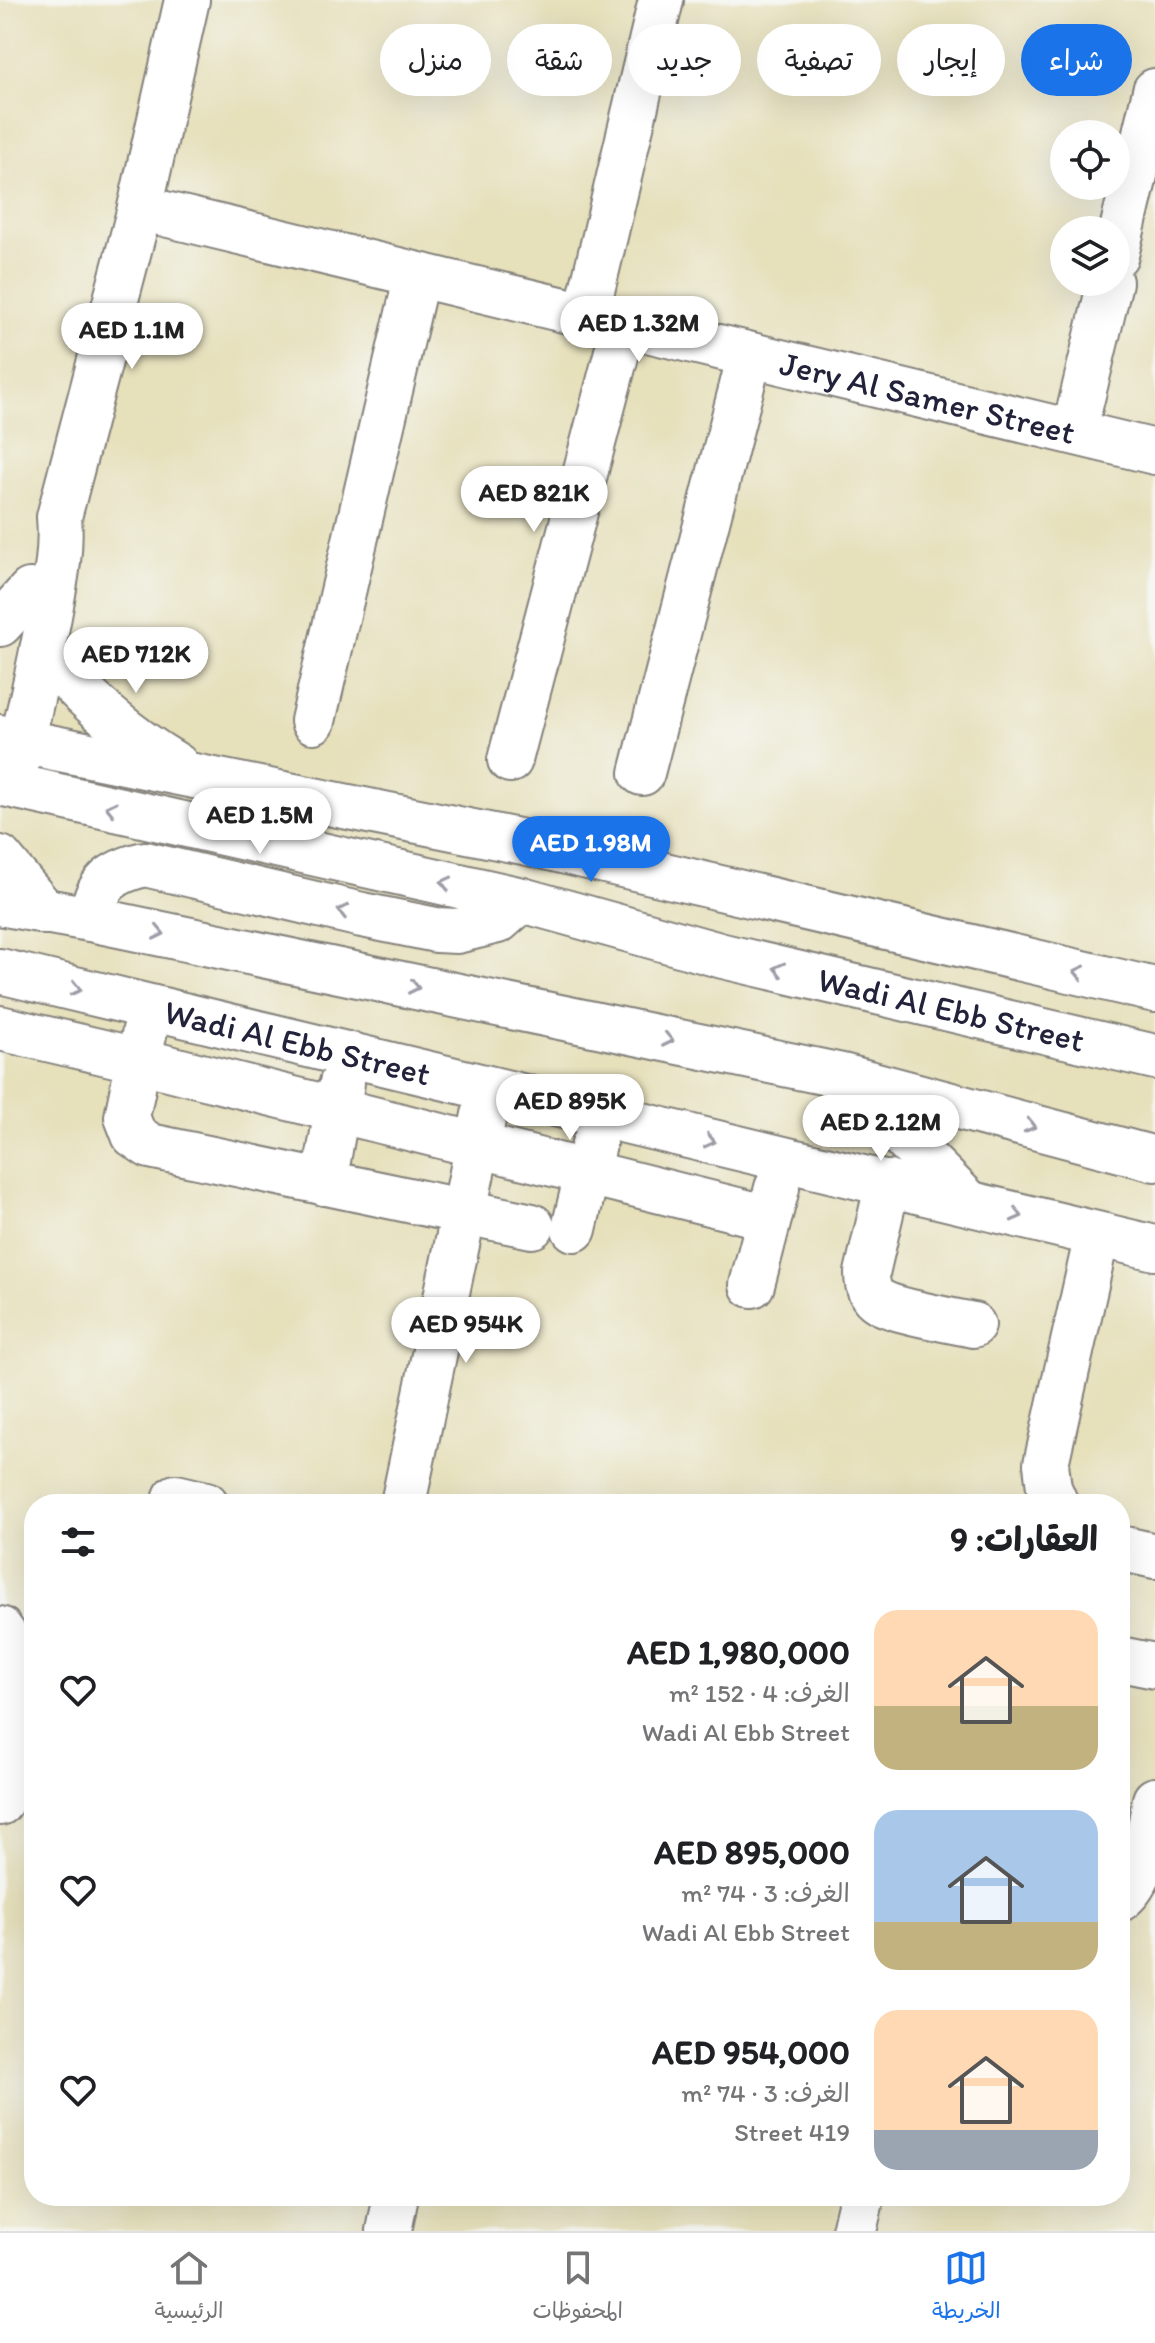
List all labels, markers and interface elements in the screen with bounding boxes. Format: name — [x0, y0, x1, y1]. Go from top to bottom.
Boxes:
chip: منزل — [380, 24, 491, 96]
chip: شقة — [507, 24, 612, 96]
chip: جديد — [628, 24, 741, 96]
chip: تصفية — [757, 24, 881, 96]
chip: إيجار — [897, 24, 1005, 96]
chip: شراء — [1021, 24, 1132, 96]
map controls — [1050, 120, 1130, 296]
button: locate — [1050, 120, 1130, 200]
button: layers — [1050, 216, 1130, 296]
pin: AED 1.32M — [547, 296, 731, 364]
pin: AED 1.1M — [49, 303, 215, 371]
text: AED 1.32M — [578, 306, 700, 338]
text: AED 1.1M — [79, 313, 185, 345]
street label: Jery Al Samer Street — [776, 343, 1079, 453]
pin: AED 821K — [451, 466, 617, 534]
text: AED 821K — [479, 476, 589, 508]
pin: AED 712K — [53, 627, 219, 695]
text: AED 712K — [81, 637, 191, 669]
pin: AED 1.5M — [177, 788, 343, 856]
text: AED 1.5M — [206, 798, 314, 830]
one-way arrow — [104, 800, 118, 817]
pin: AED 1.98M — [499, 816, 683, 884]
text: AED 1.98M — [530, 826, 652, 858]
one-way arrow — [440, 875, 454, 892]
one-way arrow — [336, 903, 350, 920]
one-way arrow — [152, 924, 166, 941]
street label: Wadi Al Ebb Street — [814, 959, 1088, 1061]
one-way arrow — [773, 961, 787, 978]
one-way arrow — [1073, 965, 1086, 982]
one-way arrow — [407, 977, 420, 994]
one-way arrow — [69, 980, 82, 997]
street label: Wadi Al Ebb Street — [160, 991, 435, 1095]
one-way arrow — [661, 1031, 674, 1048]
pin: AED 895K — [487, 1074, 653, 1142]
text: AED 895K — [514, 1084, 626, 1116]
pin: AED 2.12M — [789, 1095, 973, 1163]
text: AED 2.12M — [820, 1105, 942, 1137]
one-way arrow — [1022, 1116, 1036, 1133]
one-way arrow — [703, 1132, 716, 1149]
one-way arrow — [1010, 1205, 1024, 1222]
pin: AED 954K — [383, 1297, 549, 1365]
text: AED 954K — [409, 1307, 523, 1339]
text: العقارات: 9 — [950, 1519, 1098, 1560]
icon: filters — [56, 1520, 100, 1564]
text: AED 1,980,000 — [627, 1632, 850, 1673]
icon: home — [938, 1642, 1034, 1738]
icon: heart — [56, 1668, 100, 1712]
text: الغرف: 4 · 152 m² — [669, 1677, 850, 1709]
text: Wadi Al Ebb Street — [642, 1716, 850, 1748]
text: AED 895,000 — [654, 1832, 850, 1873]
icon: home — [938, 1842, 1034, 1938]
icon: heart — [56, 1868, 100, 1912]
text: الغرف: 3 · 74 m² — [681, 1877, 850, 1909]
text: Wadi Al Ebb Street — [642, 1916, 850, 1948]
text: AED 954,000 — [652, 2032, 850, 2073]
icon: home — [938, 2042, 1034, 2138]
icon: heart — [56, 2068, 100, 2112]
text: الغرف: 3 · 74 m² — [681, 2077, 850, 2109]
text: Street 419 — [734, 2116, 850, 2148]
tab: الرئيسية — [154, 2246, 224, 2330]
tab: المحفوظات — [532, 2246, 623, 2330]
tab: الخريطة — [932, 2246, 1001, 2330]

